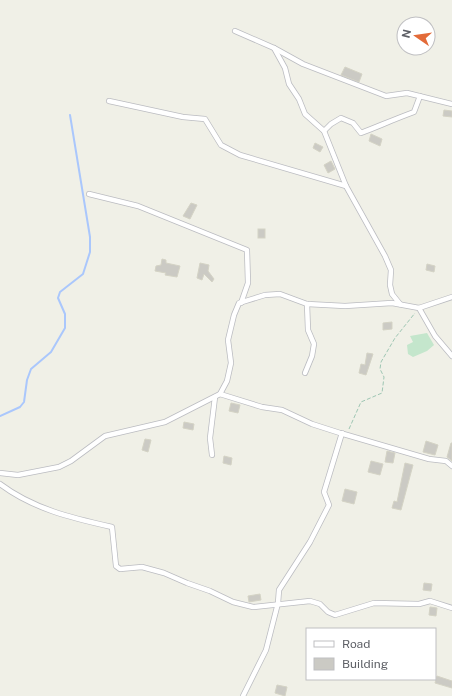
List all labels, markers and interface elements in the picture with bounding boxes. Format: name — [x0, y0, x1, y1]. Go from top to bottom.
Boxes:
north arrow — [396, 16, 436, 56]
text: N — [399, 28, 413, 39]
legend — [306, 628, 436, 680]
text: Road — [342, 637, 370, 651]
text: Building — [342, 657, 388, 671]

